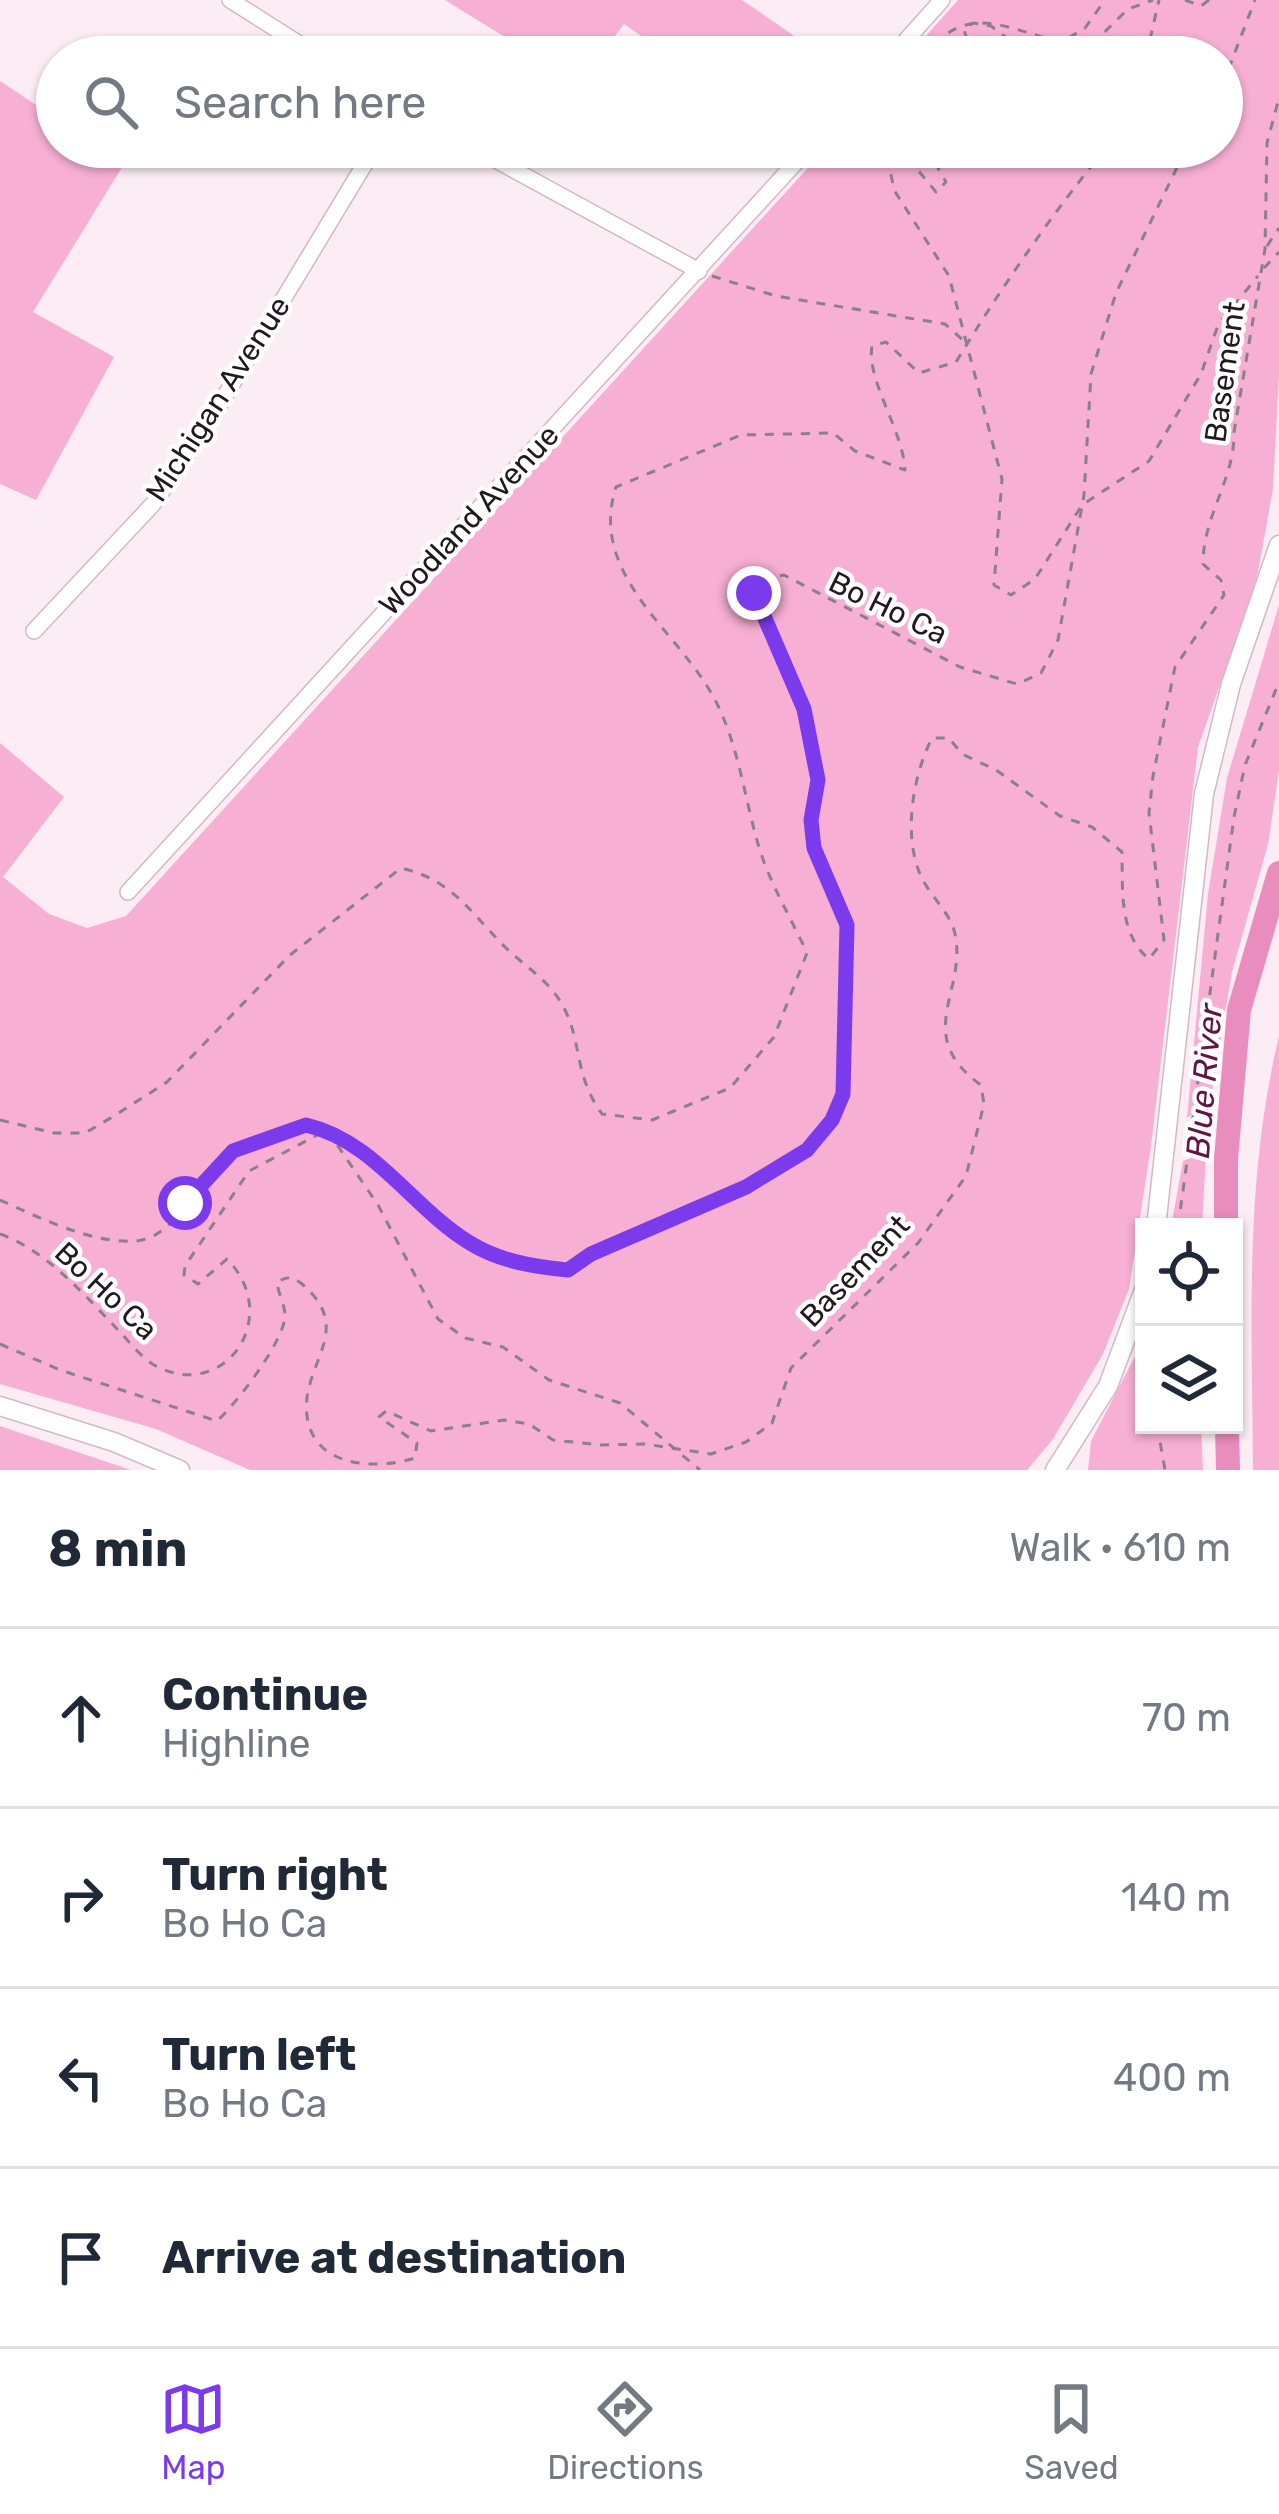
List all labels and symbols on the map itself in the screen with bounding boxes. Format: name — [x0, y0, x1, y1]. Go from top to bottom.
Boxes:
street label: Michigan Avenue — [138, 290, 298, 508]
street label: Basement — [1197, 299, 1253, 445]
street label: Woodland Avenue — [372, 417, 566, 623]
street label: Bo Ho Ca — [823, 564, 953, 652]
route end — [727, 566, 781, 620]
water label: Blue River — [1178, 1001, 1230, 1160]
route start — [158, 1176, 212, 1230]
street label: Basement — [793, 1207, 917, 1335]
street label: Bo Ho Ca — [47, 1234, 165, 1348]

